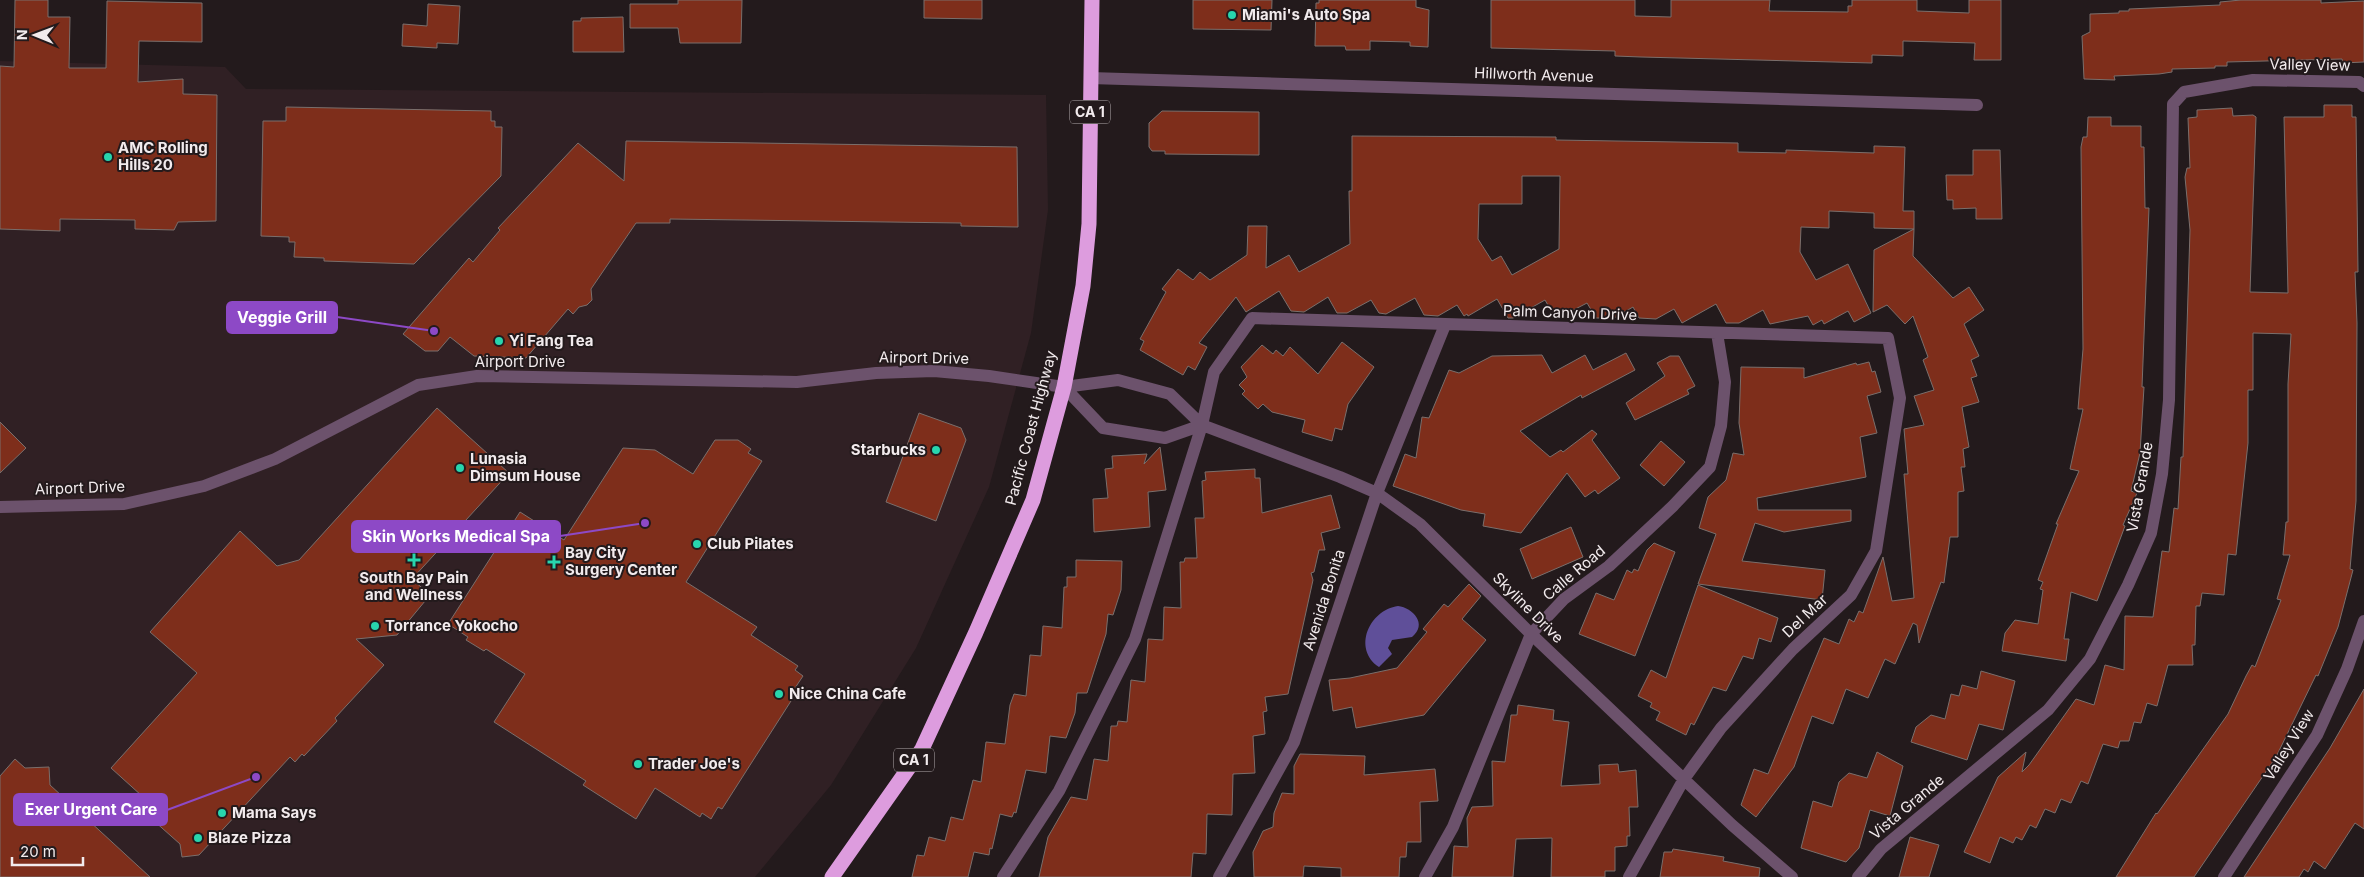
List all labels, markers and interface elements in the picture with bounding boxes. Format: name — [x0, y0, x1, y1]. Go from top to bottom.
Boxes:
place label: Miami's Auto Spa — [1242, 5, 1370, 24]
marker: Miami's Auto Spa — [1226, 9, 1238, 21]
north arrow — [10, 10, 60, 60]
text: N — [13, 29, 30, 40]
street label: Valley View — [2269, 54, 2351, 75]
street label: Hillworth Avenue — [1474, 63, 1594, 86]
road number: CA 1 — [1070, 100, 1110, 124]
place label: AMC Rolling Hills 20 — [118, 138, 208, 174]
marker: AMC Rolling Hills 20 — [102, 151, 114, 163]
street label: Palm Canyon Drive — [1503, 301, 1638, 324]
callout: Veggie Grill — [227, 302, 337, 333]
text: Veggie Grill — [237, 307, 327, 327]
place label: Yi Fang Tea — [509, 331, 594, 350]
marker: Yi Fang Tea — [493, 335, 505, 347]
street label: Airport Drive — [879, 347, 969, 368]
street label: Pacific Coast Highway — [1001, 348, 1060, 507]
street label: Airport Drive — [475, 352, 565, 371]
place label: Starbucks — [851, 440, 926, 459]
street label: Vista Grande — [2122, 440, 2157, 534]
marker: Starbucks — [930, 444, 942, 456]
place label: Lunasia Dimsum House — [470, 449, 581, 485]
marker: Lunasia Dimsum House — [454, 462, 466, 474]
street label: Airport Drive — [34, 476, 125, 499]
callout: Skin Works Medical Spa — [352, 521, 560, 552]
text: Skin Works Medical Spa — [362, 526, 550, 546]
place label: Club Pilates — [707, 534, 794, 553]
marker: Club Pilates — [691, 538, 703, 550]
street label: Calle Road — [1539, 541, 1609, 604]
place label: Bay City Surgery Center — [565, 543, 677, 579]
street label: Avenida Bonita — [1298, 547, 1349, 653]
marker: South Bay Pain and Wellness — [407, 553, 421, 567]
marker: Bay City Surgery Center — [547, 555, 561, 569]
place label: South Bay Pain and Wellness — [359, 568, 469, 604]
street label: Skyline Drive — [1489, 568, 1568, 647]
street label: Del Mar — [1778, 590, 1832, 641]
place label: Torrance Yokocho — [385, 616, 518, 635]
marker: Torrance Yokocho — [369, 620, 381, 632]
place label: Nice China Cafe — [789, 684, 906, 703]
marker: Nice China Cafe — [773, 688, 785, 700]
street label: Valley View — [2259, 705, 2318, 784]
road number: CA 1 — [894, 748, 934, 772]
place label: Trader Joe's — [648, 754, 740, 773]
marker: Trader Joe's — [632, 758, 644, 770]
street label: Vista Grande — [1865, 770, 1948, 843]
callout: Exer Urgent Care — [14, 794, 167, 825]
text: Exer Urgent Care — [25, 799, 157, 819]
place label: Mama Says — [232, 803, 316, 822]
marker: Mama Says — [216, 807, 228, 819]
place label: Blaze Pizza — [208, 828, 291, 847]
marker: Blaze Pizza — [192, 832, 204, 844]
scale bar — [12, 834, 84, 866]
text: 20 m — [20, 842, 56, 861]

